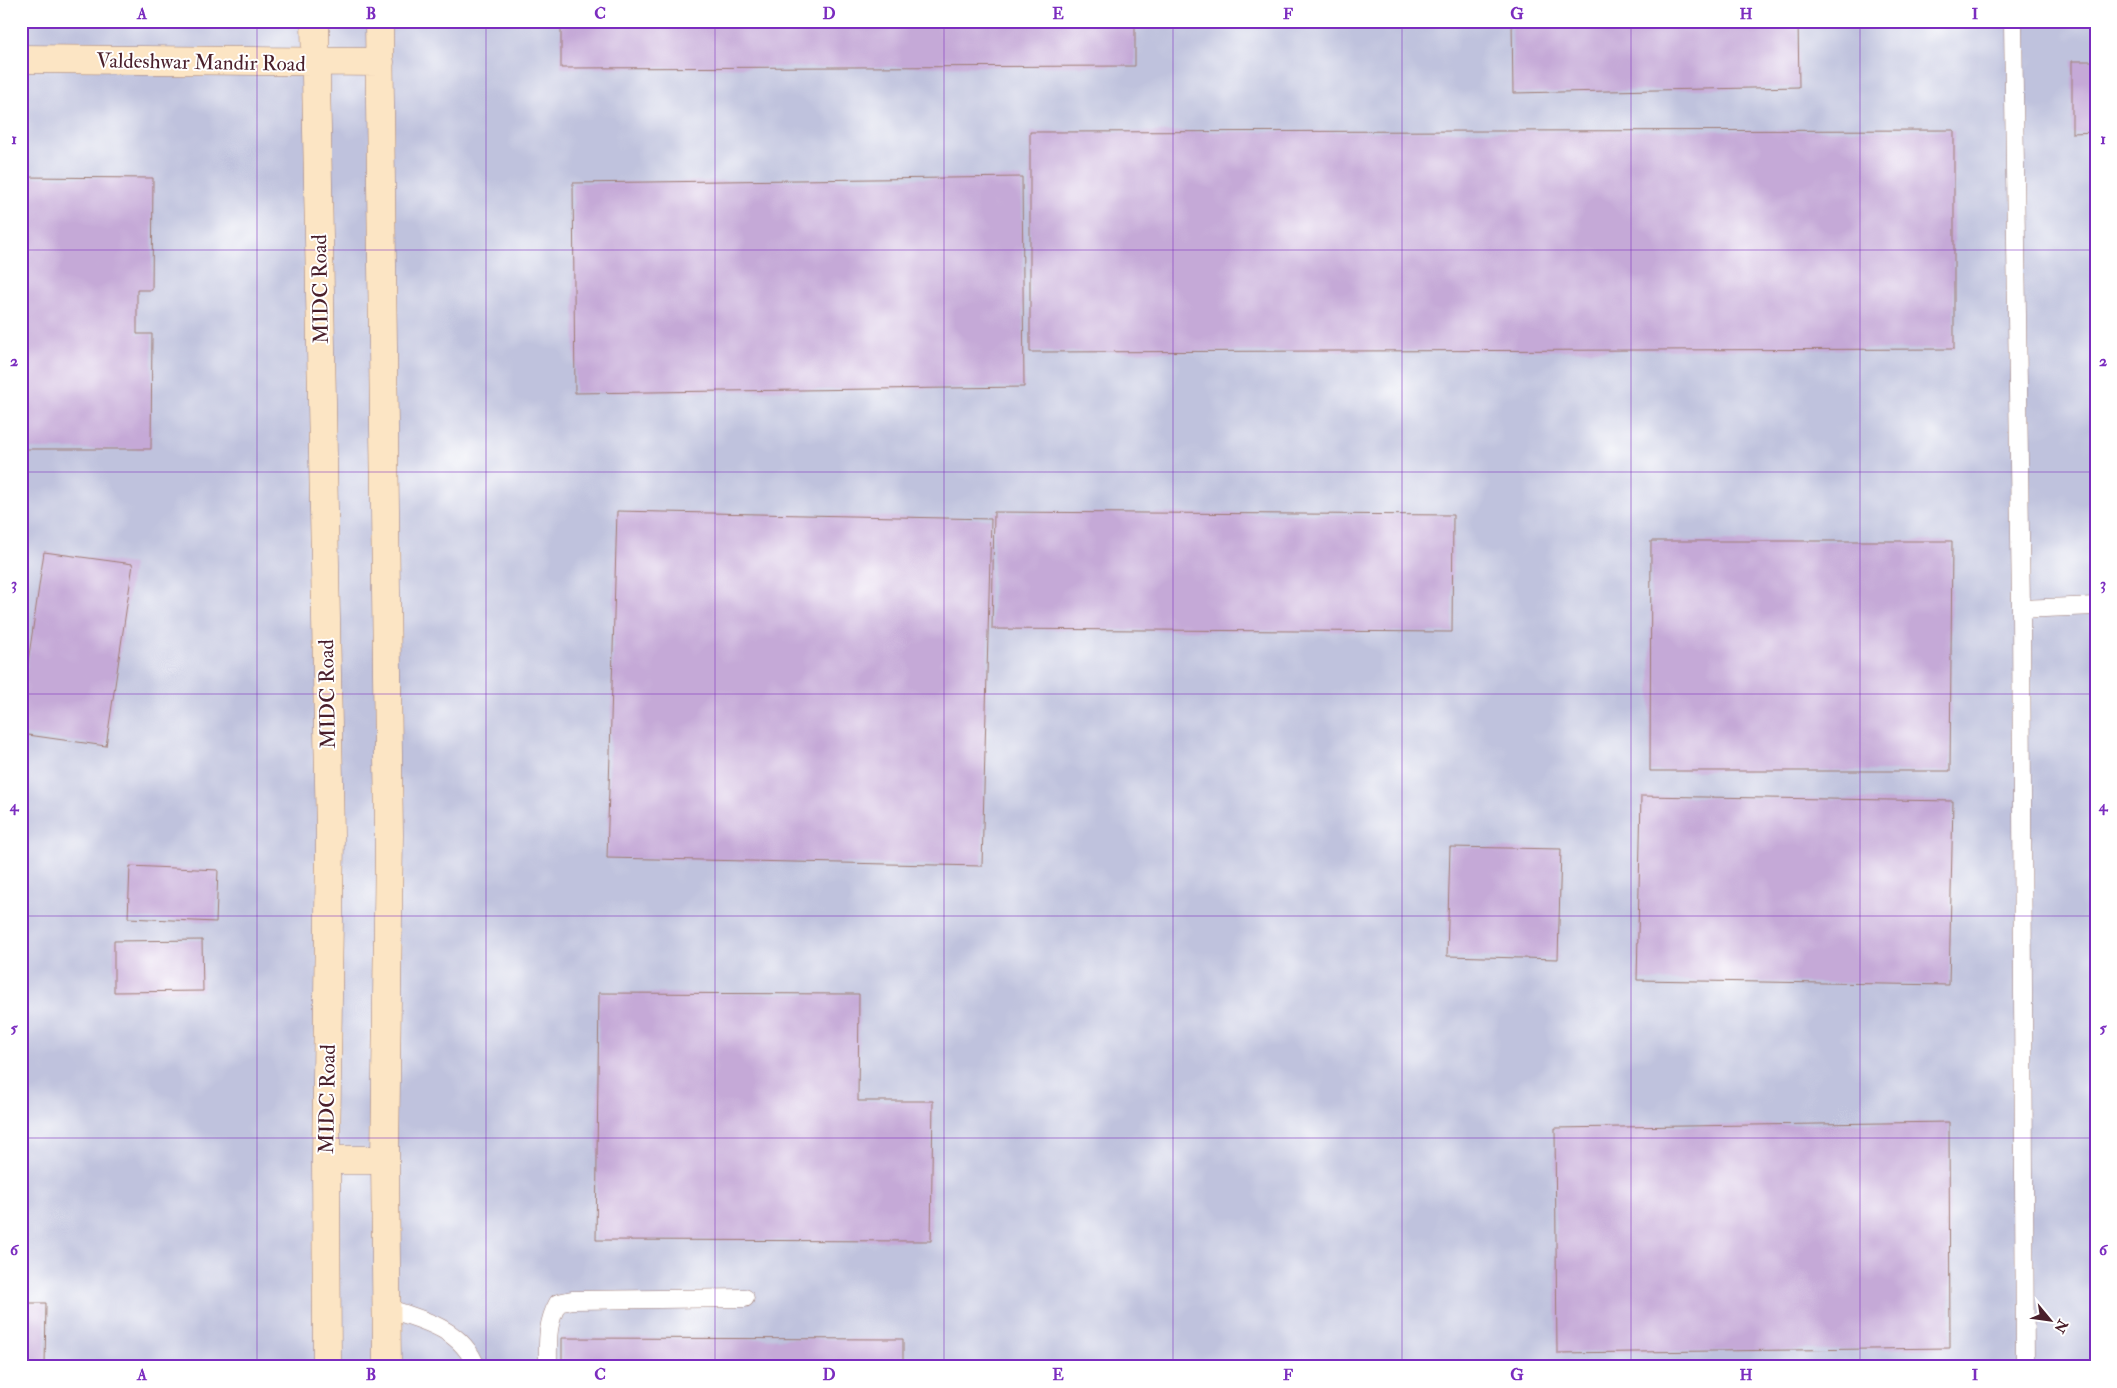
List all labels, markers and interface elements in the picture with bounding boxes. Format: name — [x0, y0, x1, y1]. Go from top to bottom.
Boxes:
text: A — [136, 4, 148, 24]
text: B — [366, 4, 376, 24]
text: C — [594, 4, 606, 24]
text: D — [822, 4, 836, 24]
text: E — [1052, 4, 1064, 24]
text: F — [1283, 4, 1293, 24]
text: G — [1510, 4, 1524, 24]
text: H — [1739, 4, 1753, 24]
text: I — [1972, 4, 1979, 24]
street label: Valdeshwar Mandir Road — [96, 47, 307, 78]
text: 1 — [11, 129, 17, 149]
text: 1 — [2100, 129, 2106, 149]
street label: MIDC Road — [306, 233, 335, 344]
text: 2 — [10, 351, 18, 371]
text: 2 — [2099, 351, 2107, 371]
text: 3 — [11, 574, 17, 594]
text: 3 — [2100, 574, 2106, 594]
street label: MIDC Road — [313, 638, 342, 749]
text: 4 — [9, 796, 20, 816]
text: 4 — [2098, 796, 2109, 816]
text: 5 — [10, 1018, 18, 1038]
text: 5 — [2099, 1018, 2107, 1038]
street label: MIDC Road — [313, 1043, 342, 1154]
text: 6 — [10, 1240, 20, 1260]
text: 6 — [2099, 1240, 2109, 1260]
north arrow — [2024, 1296, 2074, 1346]
text: N — [2050, 1316, 2072, 1336]
text: A — [136, 1365, 148, 1385]
text: B — [366, 1365, 376, 1385]
text: C — [594, 1365, 606, 1385]
text: D — [822, 1365, 836, 1385]
text: E — [1052, 1365, 1064, 1385]
text: F — [1283, 1365, 1293, 1385]
text: G — [1510, 1365, 1524, 1385]
text: H — [1739, 1365, 1753, 1385]
text: I — [1972, 1365, 1979, 1385]

